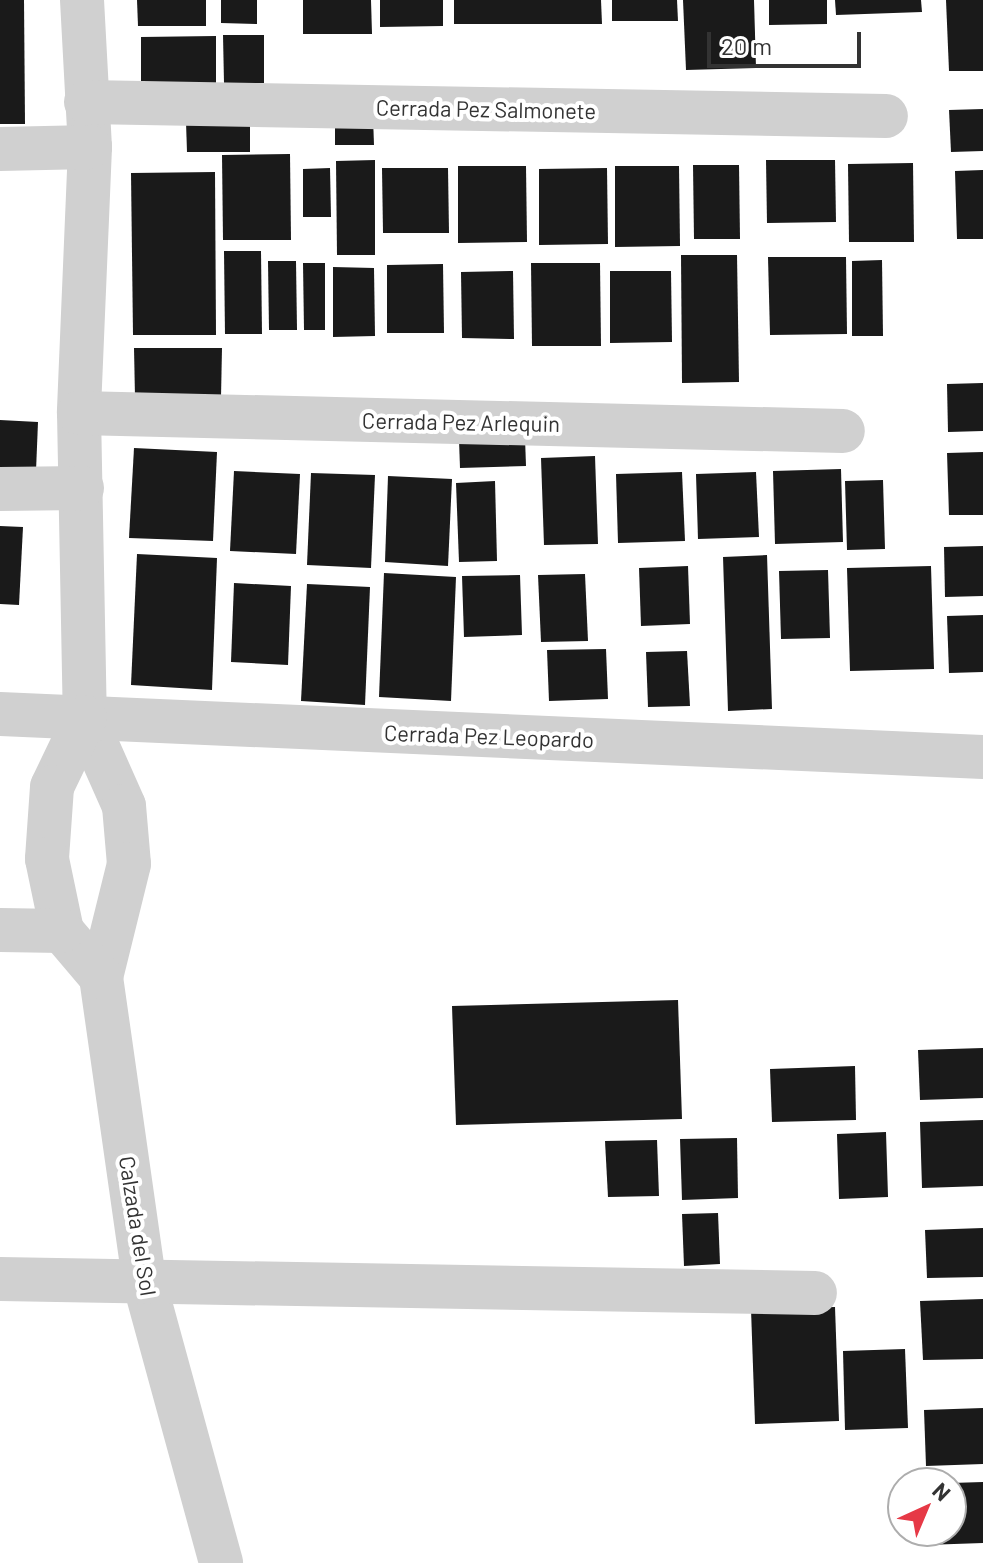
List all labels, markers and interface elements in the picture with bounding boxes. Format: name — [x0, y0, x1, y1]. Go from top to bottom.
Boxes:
scale bar — [711, 16, 865, 66]
text: 20 m — [721, 31, 772, 60]
street label: Cerrada Pez Salmonete — [376, 94, 596, 124]
street label: Cerrada Pez Arlequin — [362, 407, 560, 437]
street label: Cerrada Pez Leopardo — [384, 719, 594, 753]
street label: Calzada del Sol — [114, 1154, 162, 1298]
north arrow — [887, 1467, 967, 1547]
text: N — [928, 1477, 957, 1506]

